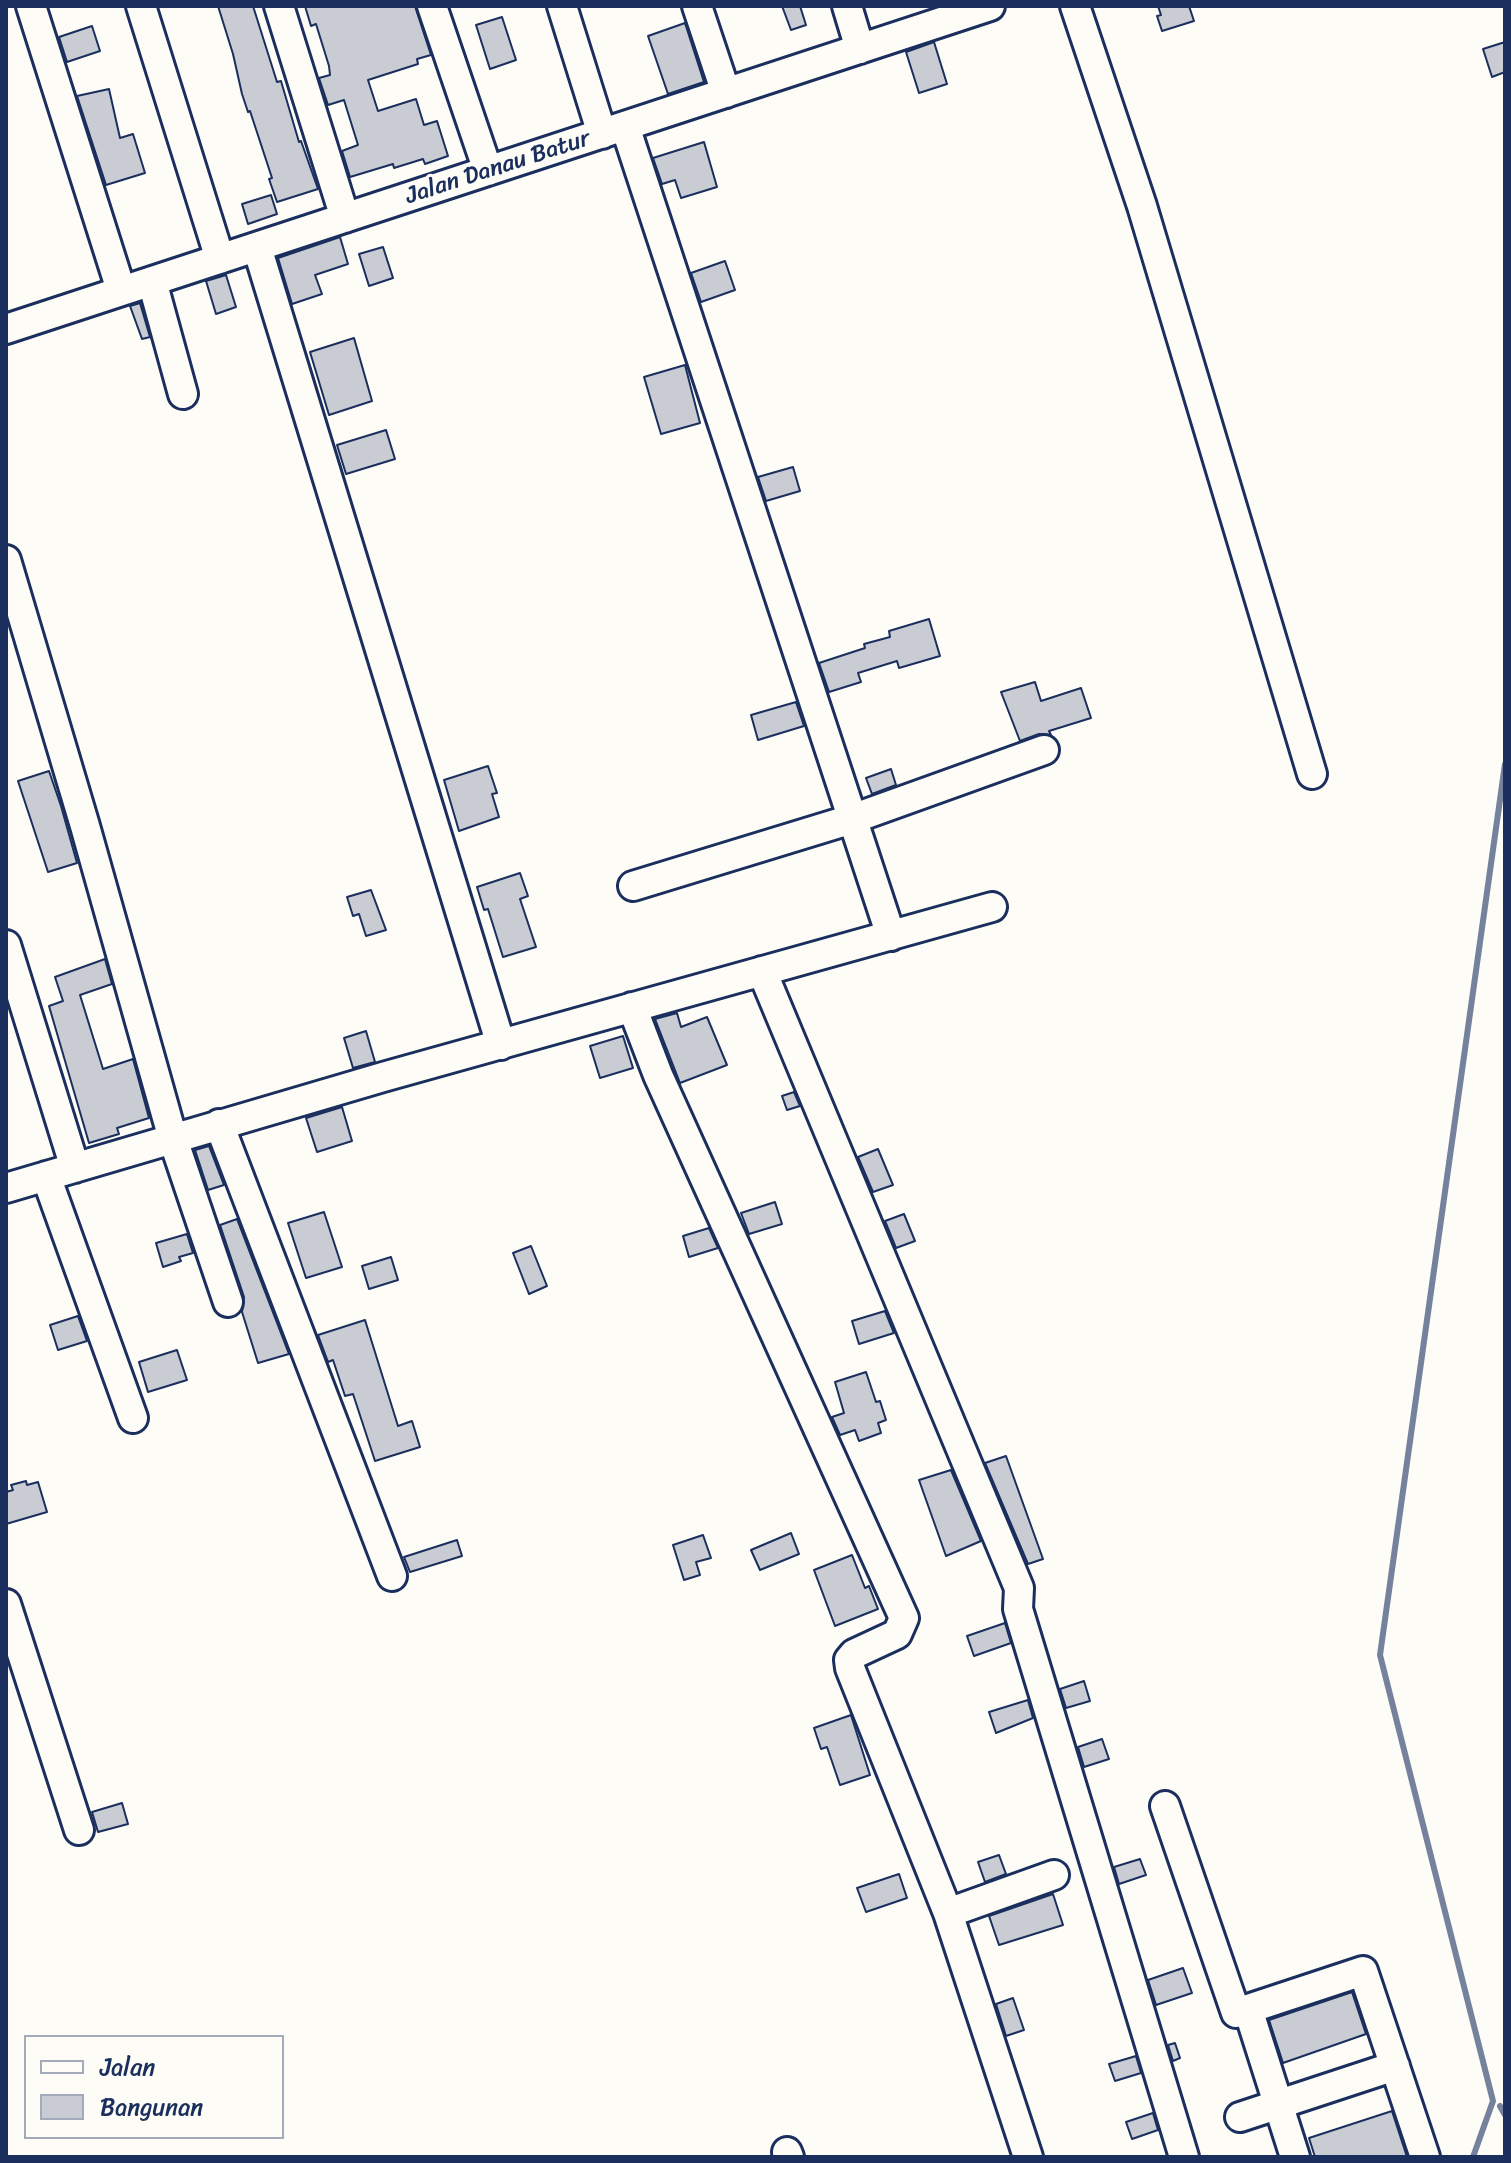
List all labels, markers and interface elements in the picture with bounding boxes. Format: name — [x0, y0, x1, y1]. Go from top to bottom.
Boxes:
street label: Jalan Danau Batur — [402, 125, 594, 211]
legend — [24, 2035, 284, 2139]
text: Jalan — [100, 2046, 155, 2088]
text: Bangunan — [100, 2086, 203, 2128]

